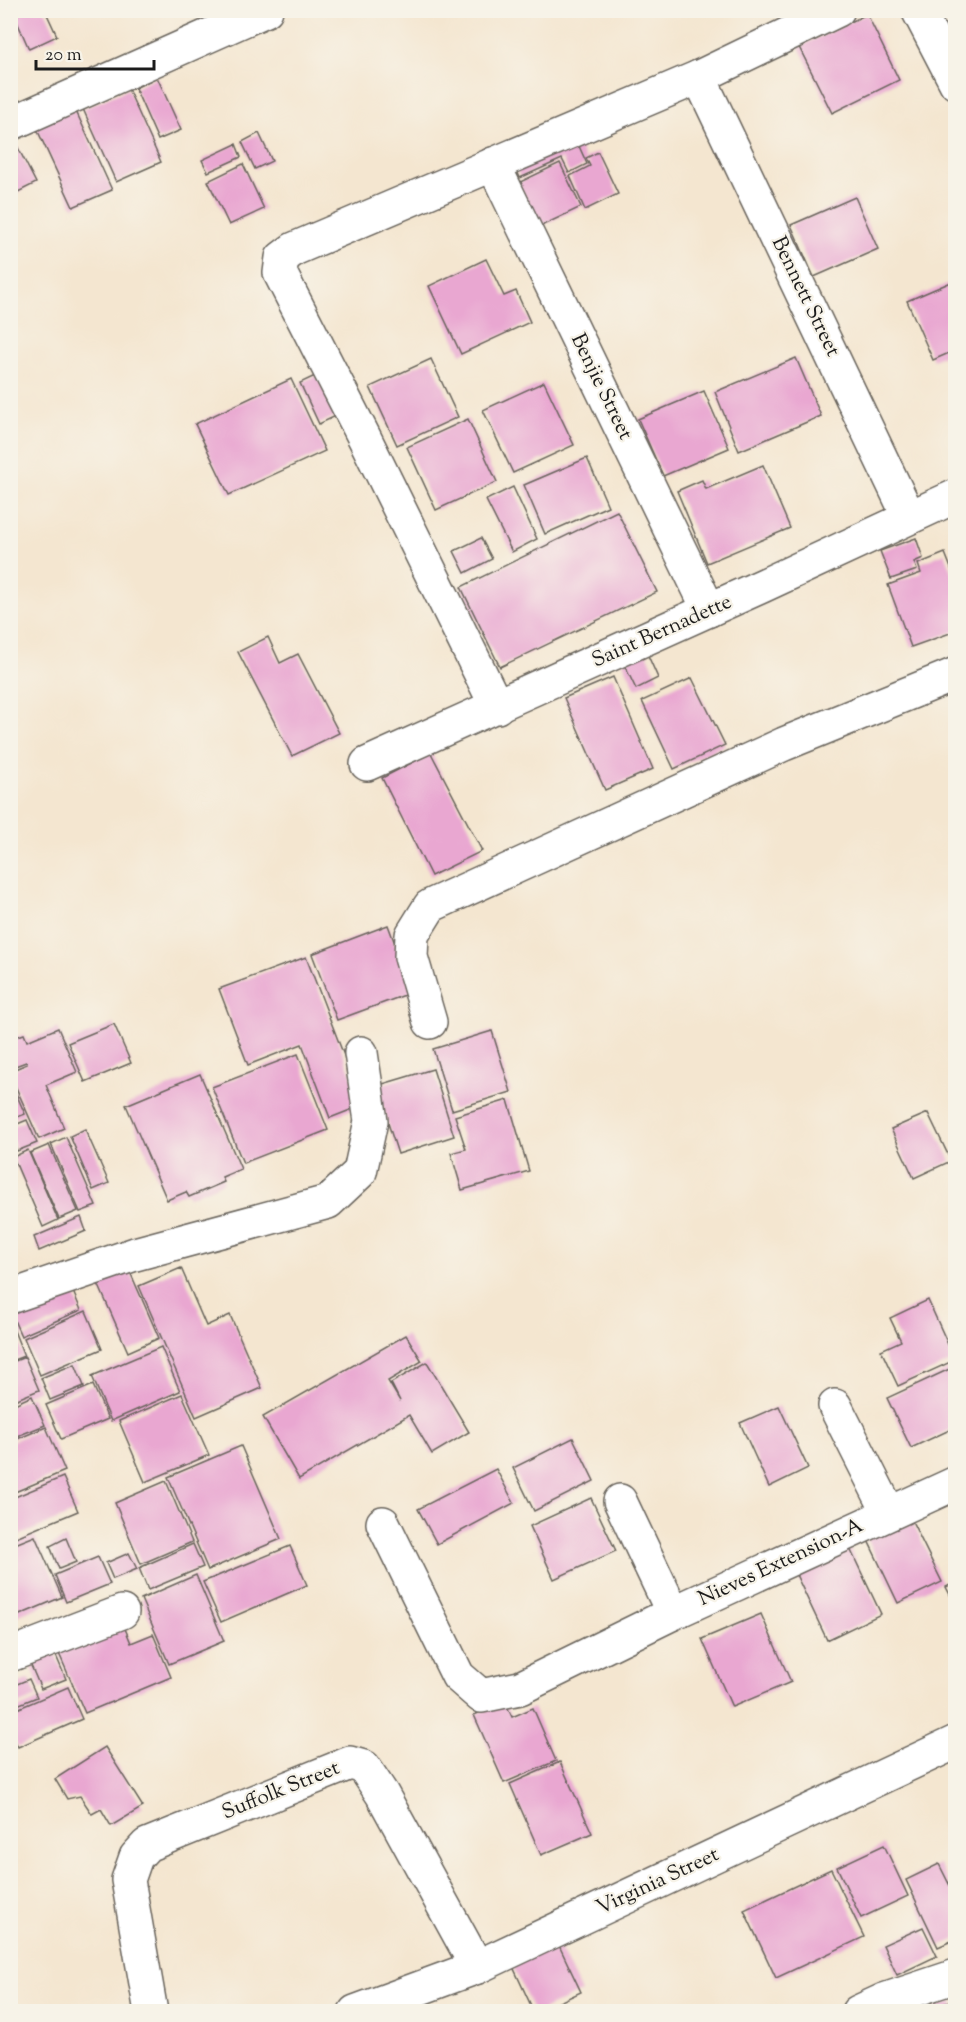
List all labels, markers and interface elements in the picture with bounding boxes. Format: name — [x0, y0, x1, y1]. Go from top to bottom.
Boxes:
scale bar — [36, 33, 154, 71]
text: 20 m — [45, 43, 82, 69]
street label: Bennett Street — [763, 232, 847, 362]
street label: Benjie Street — [562, 329, 640, 445]
street label: Saint Bernadette — [587, 588, 737, 676]
street label: Nieves Extension-A — [693, 1512, 869, 1614]
street label: Suffolk Street — [218, 1754, 344, 1828]
street label: Virginia Street — [592, 1840, 724, 1924]

